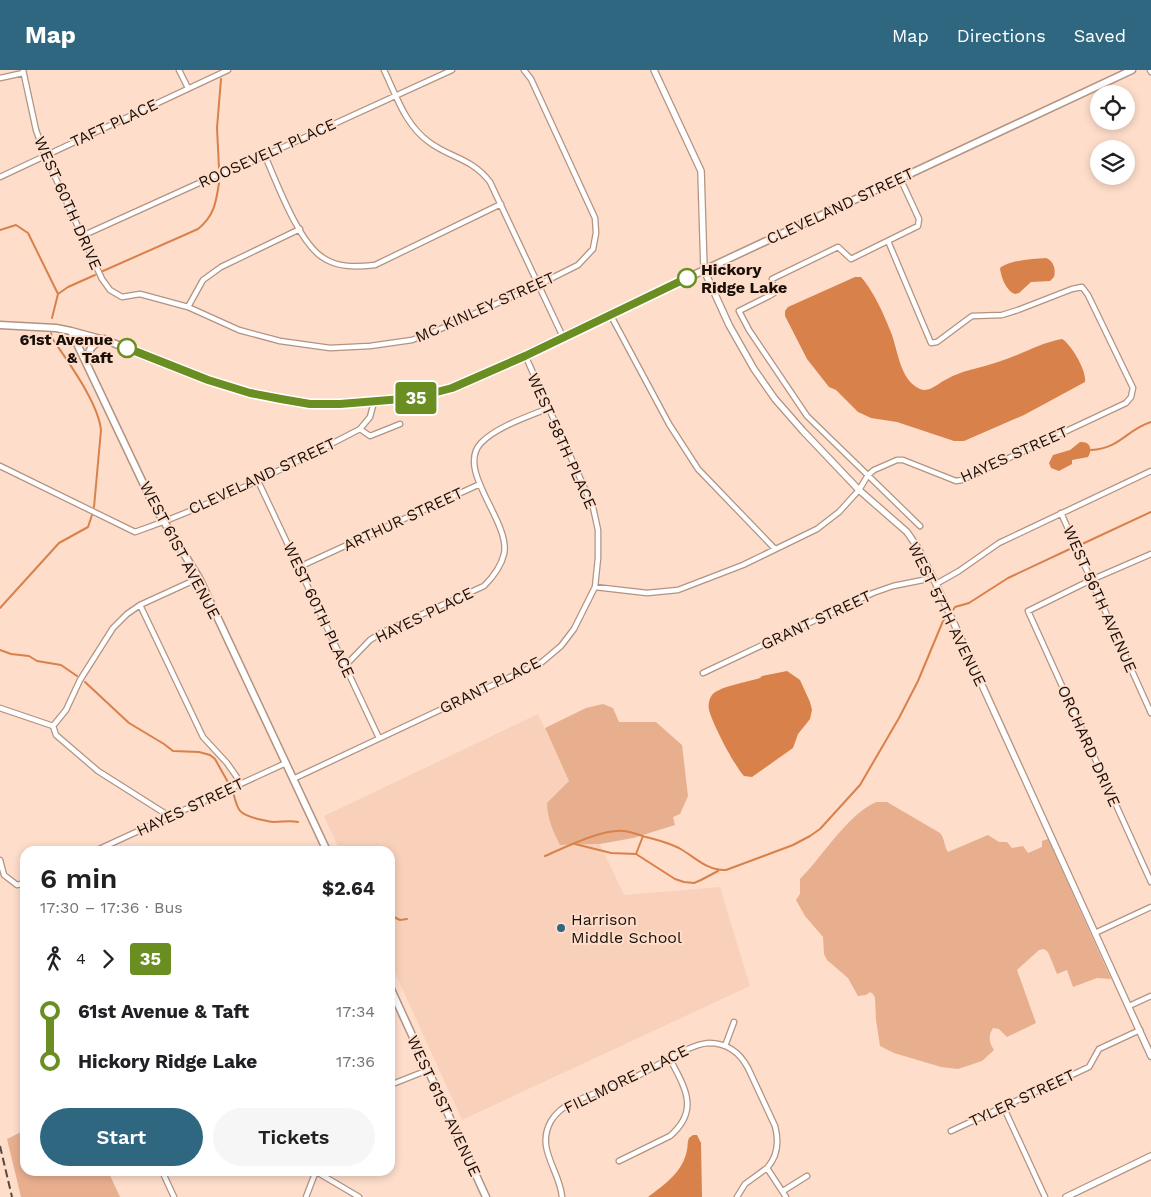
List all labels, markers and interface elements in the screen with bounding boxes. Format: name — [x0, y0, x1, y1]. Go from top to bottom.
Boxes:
text: Map — [25, 21, 76, 49]
text: Map — [892, 25, 929, 46]
text: Directions — [957, 25, 1046, 46]
text: Saved — [1074, 25, 1126, 46]
map controls — [1090, 85, 1135, 185]
button: locate — [1090, 85, 1135, 130]
street label: TAFT PLACE — [67, 95, 161, 151]
street label: ROOSEVELT PLACE — [195, 114, 339, 192]
street label: WEST 60TH DRIVE — [30, 133, 106, 273]
button: layers — [1090, 140, 1135, 185]
street label: CLEVELAND STREET — [763, 163, 917, 248]
place label: Hickory Ridge Lake — [701, 260, 787, 297]
street label: MC KINLEY STREET — [412, 267, 558, 346]
marker: Hickory Ridge Lake — [677, 268, 697, 288]
place label: 61st Avenue & Taft — [20, 330, 113, 367]
marker: 61st Avenue & Taft — [117, 338, 137, 358]
street label: WEST 58TH PLACE — [523, 370, 601, 512]
line badge: 35 — [394, 382, 438, 414]
text: 35 — [405, 387, 427, 408]
street label: HAYES STREET — [957, 422, 1071, 486]
street label: CLEVELAND STREET — [185, 433, 339, 518]
street label: WEST 61ST AVENUE — [136, 478, 224, 622]
street label: ARTHUR STREET — [340, 483, 466, 555]
street label: WEST 56TH AVENUE — [1059, 523, 1141, 675]
street label: WEST 60TH PLACE — [279, 539, 359, 681]
street label: WEST 57TH AVENUE — [904, 539, 990, 689]
street label: HAYES PLACE — [372, 583, 476, 647]
street label: GRANT STREET — [758, 586, 874, 654]
street label: GRANT PLACE — [436, 652, 544, 718]
street label: ORCHARD DRIVE — [1054, 682, 1124, 810]
street label: HAYES STREET — [133, 774, 247, 840]
text: 6 min — [40, 862, 117, 895]
text: $2.64 — [322, 877, 375, 900]
text: 17:30 – 17:36 · Bus — [40, 898, 183, 917]
place label: Harrison Middle School — [571, 910, 682, 947]
marker: Harrison Middle School — [555, 922, 567, 934]
icon: walk — [40, 945, 68, 973]
icon: forward — [94, 945, 122, 973]
text: 35 — [140, 948, 161, 969]
text: 4 — [76, 949, 86, 968]
text: 61st Avenue & Taft — [78, 1000, 249, 1023]
text: 17:34 — [336, 1002, 375, 1021]
street label: WEST 61ST AVENUE — [403, 1033, 485, 1179]
street label: FILLMORE PLACE — [561, 1041, 691, 1117]
text: Hickory Ridge Lake — [78, 1050, 257, 1073]
text: 17:36 — [336, 1052, 375, 1071]
street label: TYLER STREET — [966, 1065, 1078, 1131]
button: Start — [40, 1108, 203, 1166]
button: Tickets — [213, 1108, 375, 1166]

